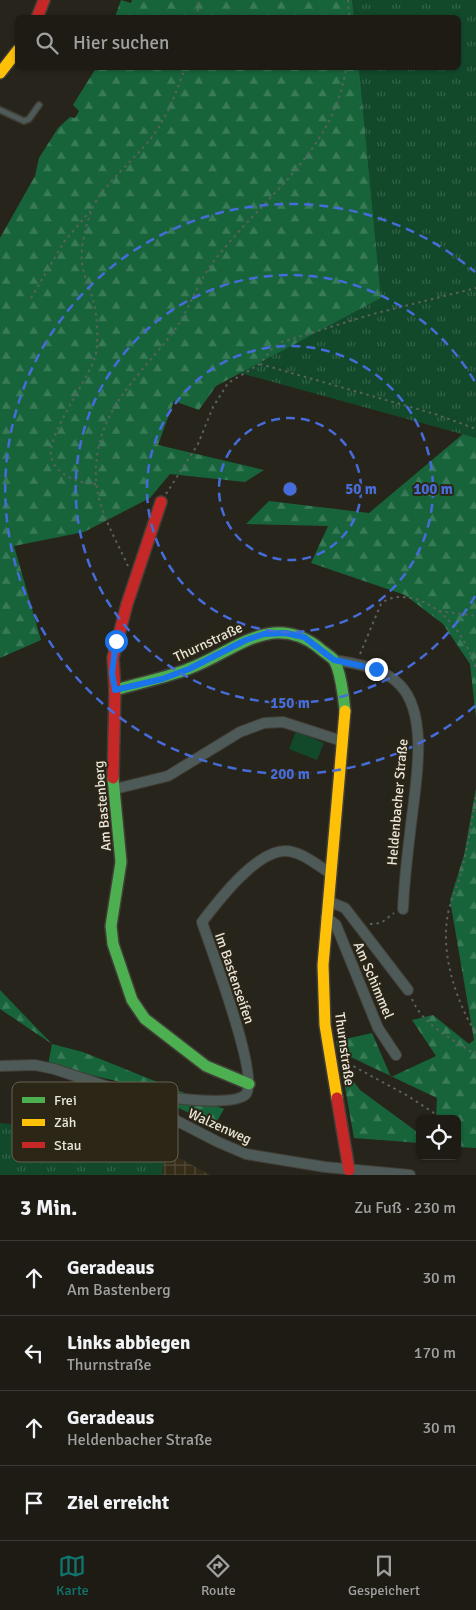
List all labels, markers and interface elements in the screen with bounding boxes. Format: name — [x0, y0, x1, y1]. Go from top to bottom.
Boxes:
search box — [15, 15, 461, 70]
icon: search — [33, 29, 61, 57]
text: Hier suchen — [73, 31, 169, 55]
centre of rings — [281, 480, 299, 498]
text: 50 m — [345, 480, 377, 498]
text: 100 m — [413, 480, 453, 498]
street label: Thurnstraße — [171, 619, 245, 666]
route start — [105, 630, 128, 653]
route end — [365, 658, 388, 681]
text: 150 m — [270, 694, 310, 712]
street label: Heldenbacher Straße — [383, 738, 412, 866]
street label: Am Bastenberg — [90, 760, 115, 852]
text: 200 m — [270, 765, 310, 783]
street label: Im Bastenseifen — [211, 930, 258, 1026]
street label: Am Schimmel — [350, 939, 397, 1021]
street label: Thurnstraße — [331, 1011, 358, 1087]
legend — [12, 1082, 178, 1162]
text: Frei — [54, 1092, 77, 1109]
street label: Walzenweg — [185, 1105, 254, 1148]
text: Zäh — [54, 1114, 76, 1131]
map controls — [416, 1115, 461, 1160]
button: locate — [416, 1115, 461, 1160]
text: Stau — [54, 1137, 81, 1154]
text: 3 Min. — [20, 1195, 77, 1221]
text: Zu Fuß · 230 m — [354, 1198, 456, 1218]
text: Geradeaus — [67, 1256, 154, 1280]
icon: ahead — [20, 1264, 48, 1292]
text: 30 m — [422, 1268, 456, 1288]
text: Am Bastenberg — [67, 1280, 171, 1300]
text: Links abbiegen — [67, 1331, 190, 1355]
icon: left — [20, 1339, 48, 1367]
text: 170 m — [414, 1343, 456, 1363]
text: Thurnstraße — [67, 1355, 151, 1375]
text: Geradeaus — [67, 1406, 154, 1430]
icon: ahead — [20, 1414, 48, 1442]
text: 30 m — [422, 1418, 456, 1438]
text: Heldenbacher Straße — [67, 1430, 212, 1450]
icon: arrive — [20, 1489, 48, 1517]
text: Ziel erreicht — [67, 1491, 169, 1515]
tab: Karte — [56, 1552, 89, 1599]
tab: Route — [201, 1552, 236, 1599]
tab: Gespeichert — [348, 1552, 420, 1599]

